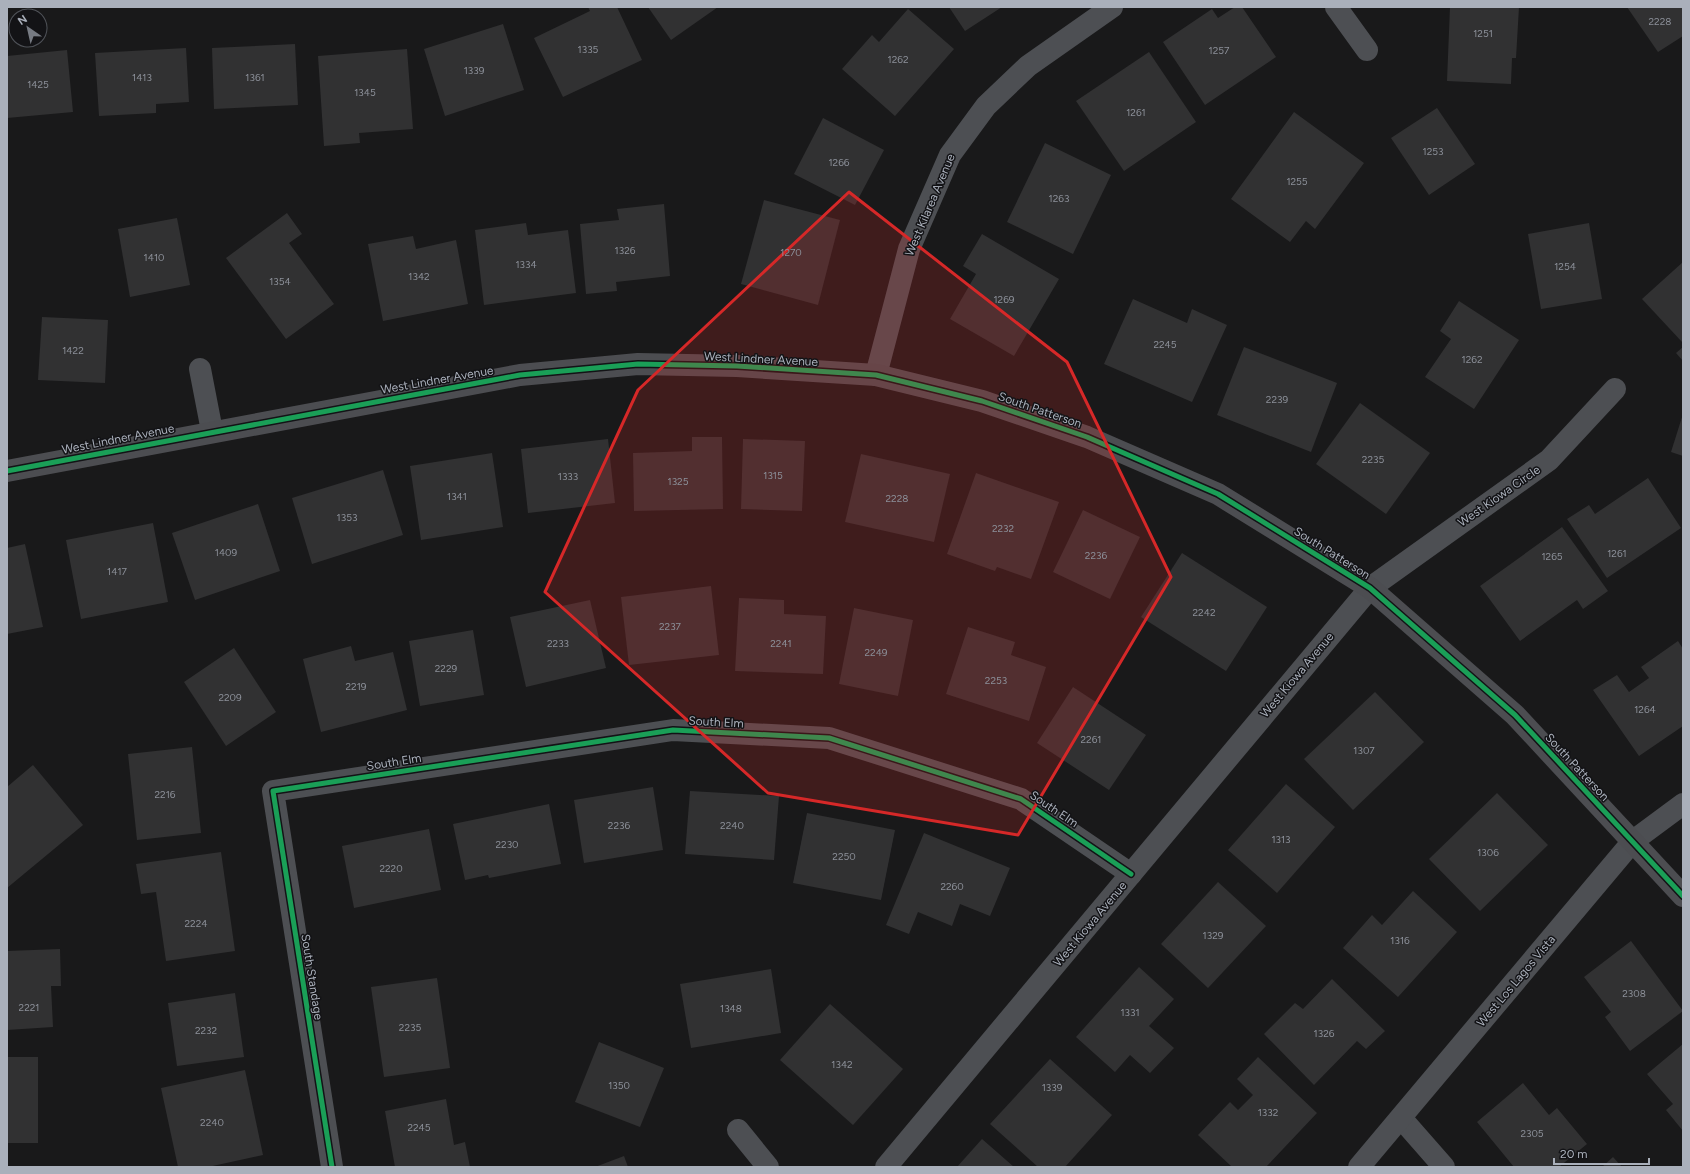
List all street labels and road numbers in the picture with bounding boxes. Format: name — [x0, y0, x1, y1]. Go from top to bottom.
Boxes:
street label: West Kilarea Avenue — [902, 151, 958, 258]
street label: West Lindner Avenue — [704, 349, 819, 369]
street label: West Lindner Avenue — [380, 363, 495, 397]
street label: South Patterson — [997, 389, 1084, 431]
street label: West Lindner Avenue — [61, 421, 176, 457]
street label: West Kiowa Circle — [1455, 462, 1543, 530]
street label: South Patterson — [1291, 524, 1373, 582]
street label: West Kiowa Avenue — [1257, 629, 1337, 720]
street label: South Elm — [688, 714, 744, 730]
street label: South Patterson — [1542, 730, 1612, 804]
street label: South Elm — [366, 751, 422, 773]
street label: South Elm — [1027, 788, 1081, 830]
street label: West Kiowa Avenue — [1050, 878, 1130, 969]
street label: South Standage — [298, 933, 326, 1021]
street label: West Los Lagos Vista — [1474, 933, 1558, 1029]

